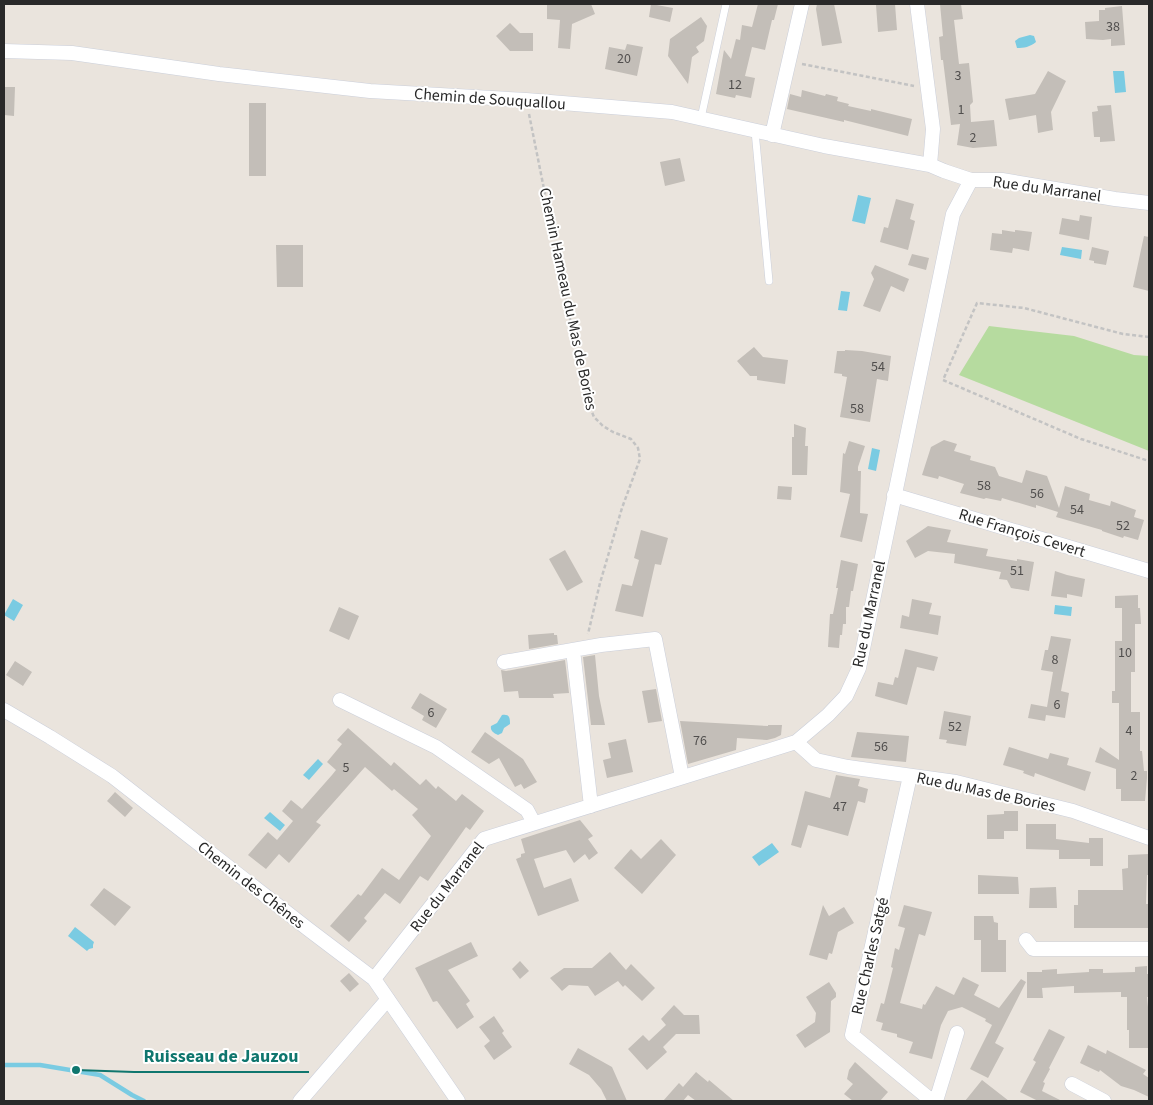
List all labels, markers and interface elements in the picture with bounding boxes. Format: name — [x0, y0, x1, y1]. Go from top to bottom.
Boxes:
house number: 38 — [1106, 17, 1120, 37]
house number: 20 — [617, 49, 631, 69]
house number: 3 — [955, 66, 962, 86]
house number: 12 — [728, 75, 742, 95]
street label: Chemin de Souquallou — [413, 83, 567, 115]
house number: 1 — [958, 100, 965, 120]
house number: 2 — [970, 128, 977, 148]
street label: Rue du Marranel — [992, 171, 1102, 207]
street label: Chemin Hameau du Mas de Bories — [534, 186, 602, 413]
house number: 54 — [871, 357, 885, 377]
house number: 58 — [850, 399, 864, 419]
house number: 58 — [977, 476, 991, 496]
house number: 56 — [1030, 484, 1044, 504]
house number: 54 — [1070, 500, 1084, 520]
street label: Rue François Cevert — [956, 503, 1089, 563]
house number: 52 — [1116, 516, 1130, 536]
street label: Rue du Marranel — [847, 558, 891, 670]
house number: 51 — [1010, 561, 1024, 581]
house number: 10 — [1118, 643, 1132, 663]
house number: 8 — [1052, 650, 1059, 670]
house number: 6 — [1054, 695, 1061, 715]
house number: 6 — [428, 703, 435, 723]
house number: 52 — [948, 717, 962, 737]
house number: 4 — [1126, 721, 1133, 741]
house number: 76 — [693, 731, 707, 751]
house number: 56 — [874, 737, 888, 757]
house number: 5 — [343, 758, 350, 778]
house number: 2 — [1131, 766, 1138, 786]
street label: Rue du Mas de Bories — [914, 767, 1058, 818]
house number: 47 — [833, 797, 847, 817]
street label: Chemin des Chênes — [193, 836, 310, 934]
street label: Rue du Marranel — [405, 837, 489, 937]
street label: Rue Charles Satgé — [846, 895, 894, 1017]
callout: Ruisseau de Jauzou — [134, 1039, 309, 1072]
text: Ruisseau de Jauzou — [143, 1044, 299, 1069]

